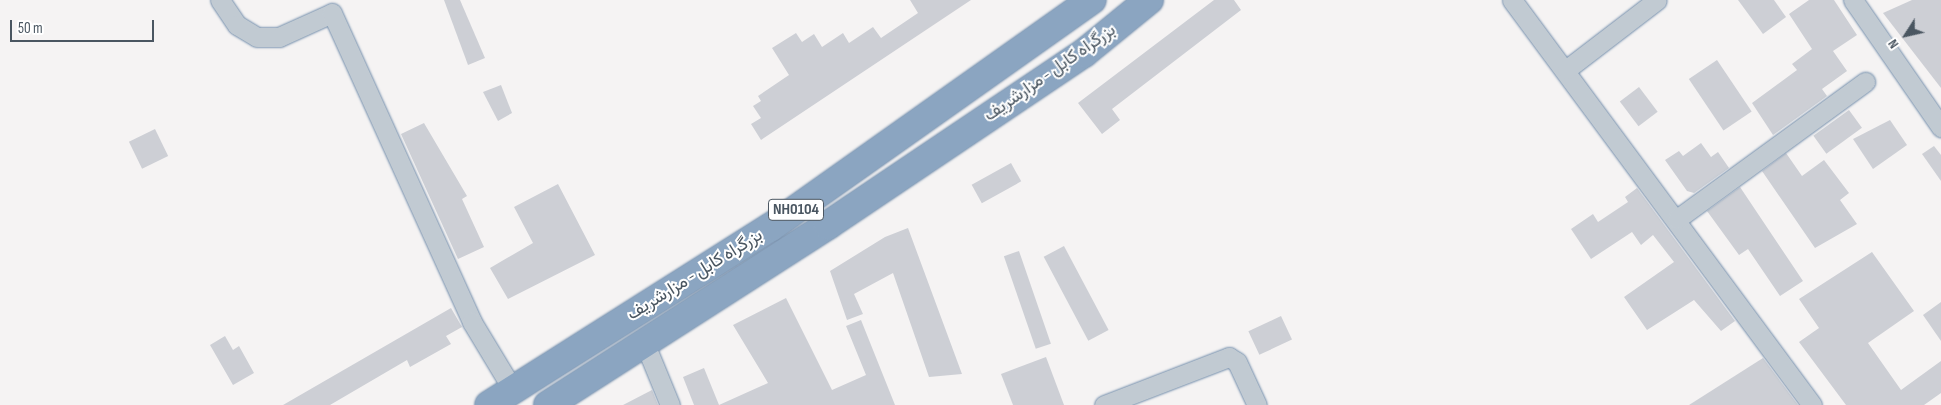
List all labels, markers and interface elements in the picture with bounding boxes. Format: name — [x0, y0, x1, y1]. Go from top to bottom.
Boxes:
scale bar — [12, 10, 156, 42]
north arrow — [1881, 10, 1931, 60]
text: 50 m — [18, 19, 43, 38]
street label: بزرگراه کابل - مزارشریف — [980, 19, 1120, 127]
text: N — [1884, 36, 1902, 52]
road number: NH0104 — [767, 196, 825, 224]
street label: بزرگراه کابل - مزارشریف — [623, 225, 767, 325]

